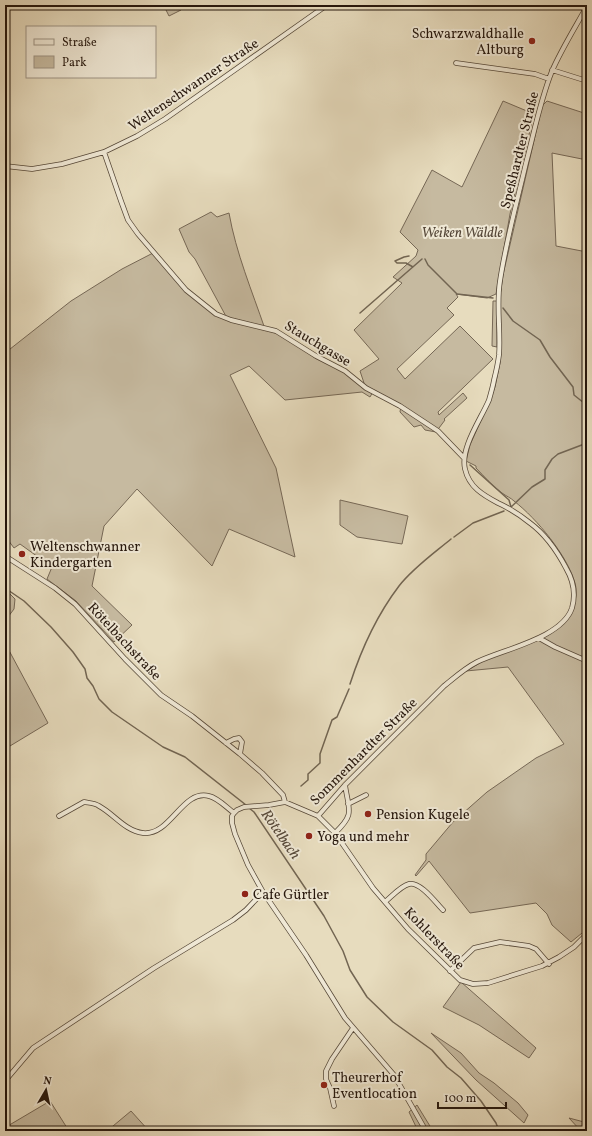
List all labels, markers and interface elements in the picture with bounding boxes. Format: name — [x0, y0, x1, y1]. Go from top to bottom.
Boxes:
place label: Schwarzwaldhalle Altburg — [412, 25, 524, 60]
legend — [26, 26, 156, 78]
street label: Weltenschwanner Straße — [125, 34, 263, 136]
text: Straße — [62, 35, 97, 51]
marker: Schwarzwaldhalle Altburg — [527, 36, 537, 46]
text: Park — [62, 55, 87, 71]
street label: Speßhardter Straße — [497, 89, 544, 211]
park label: Weiken Wäldle — [421, 224, 503, 243]
street label: Stauchgasse — [280, 317, 354, 372]
place label: Weltenschwanner Kindergarten — [30, 538, 140, 573]
marker: Weltenschwanner Kindergarten — [17, 549, 27, 559]
street label: Rötelbachstraße — [83, 599, 165, 685]
street label: Sommenhardter Straße — [306, 694, 422, 810]
water label: Rötelbach — [255, 806, 305, 864]
place label: Pension Kugele — [376, 806, 470, 825]
marker: Pension Kugele — [363, 809, 373, 819]
place label: Yoga und mehr — [317, 828, 409, 847]
marker: Yoga und mehr — [304, 831, 314, 841]
place label: Cafe Gürtler — [253, 886, 329, 905]
marker: Cafe Gürtler — [240, 889, 250, 899]
street label: Kohlerstraße — [399, 904, 469, 975]
place label: Theurerhof Eventlocation — [332, 1069, 417, 1104]
north arrow — [26, 1070, 66, 1110]
text: N — [42, 1074, 52, 1090]
marker: Theurerhof Eventlocation — [319, 1080, 329, 1090]
scale bar — [438, 1084, 506, 1110]
text: 100 m — [444, 1091, 477, 1107]

